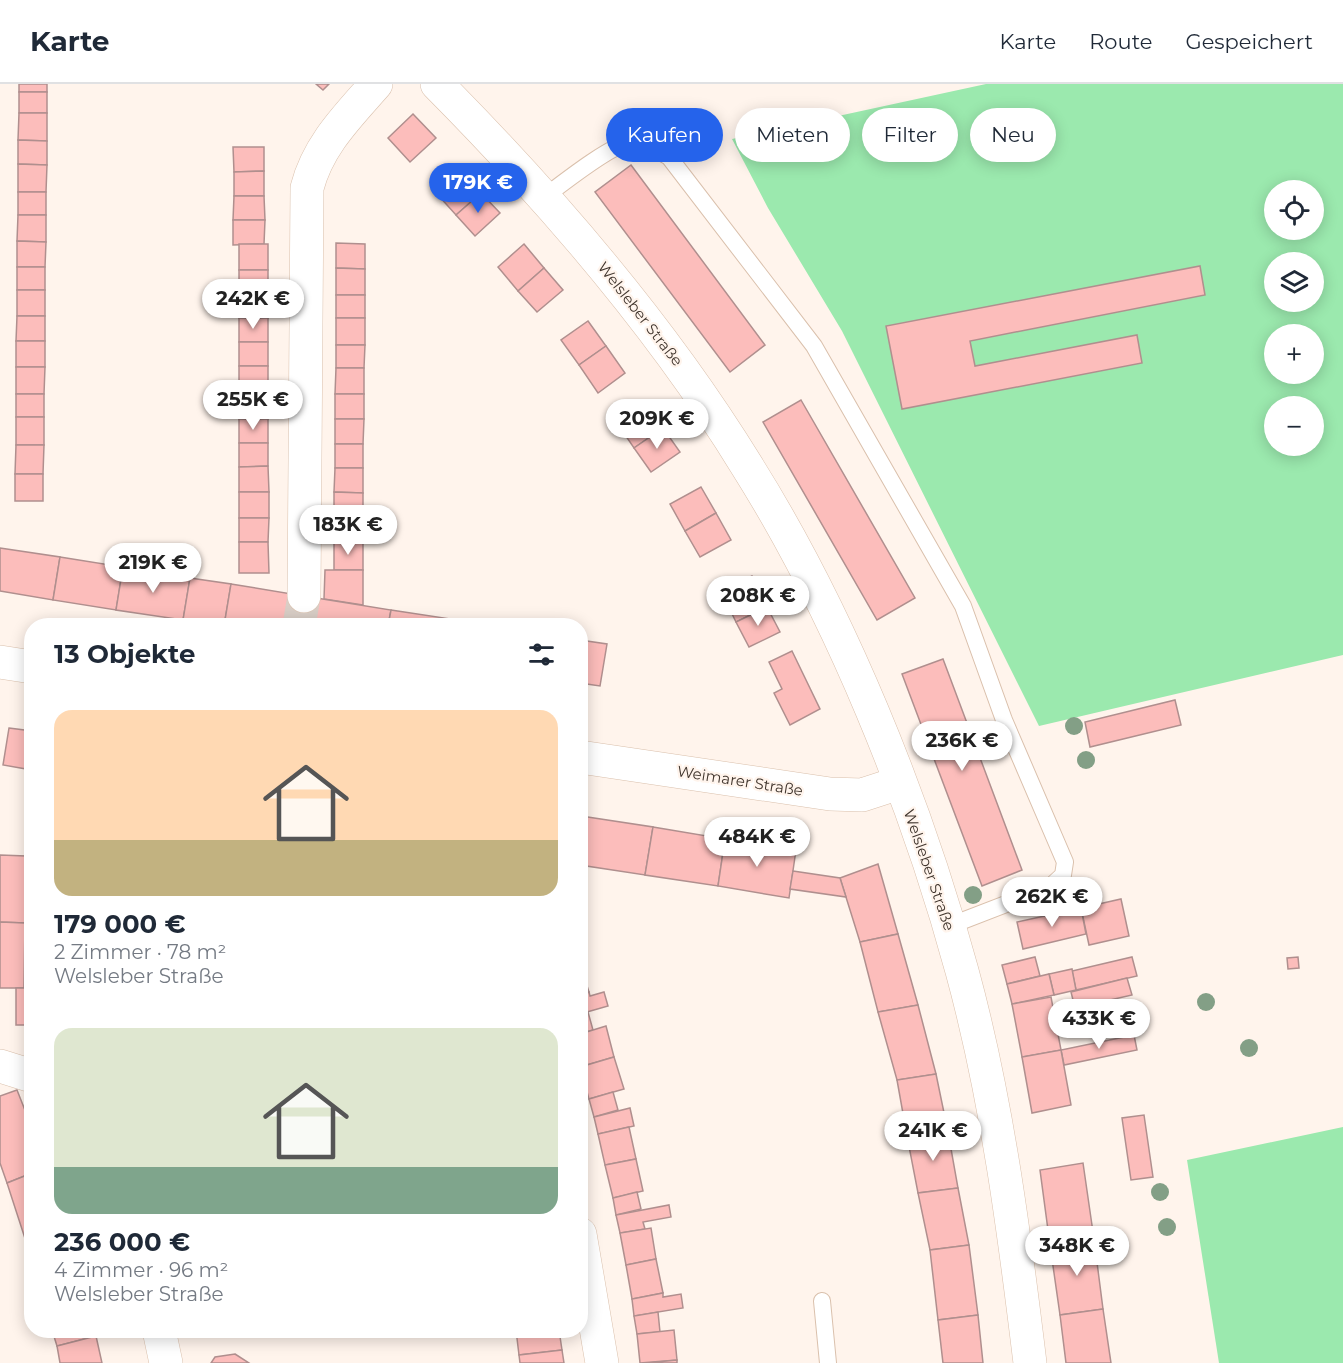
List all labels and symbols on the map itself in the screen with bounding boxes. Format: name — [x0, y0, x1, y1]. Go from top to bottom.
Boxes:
pin: 179K € — [429, 163, 527, 214]
street label: Welsleber Straße — [594, 258, 687, 370]
pin: 242K € — [204, 279, 302, 330]
pin: 255K € — [204, 380, 302, 431]
pin: 209K € — [608, 399, 706, 450]
pin: 183K € — [299, 505, 397, 556]
pin: 219K € — [104, 543, 202, 594]
pin: 208K € — [709, 576, 807, 627]
pin: 236K € — [913, 721, 1011, 772]
street label: Weimarer Straße — [676, 761, 804, 800]
street label: Welsleber Straße — [900, 807, 959, 933]
pin: 484K € — [708, 817, 806, 868]
pin: 262K € — [1003, 877, 1101, 928]
pin: 433K € — [1050, 999, 1148, 1050]
pin: 241K € — [884, 1111, 982, 1162]
pin: 348K € — [1028, 1226, 1126, 1277]

